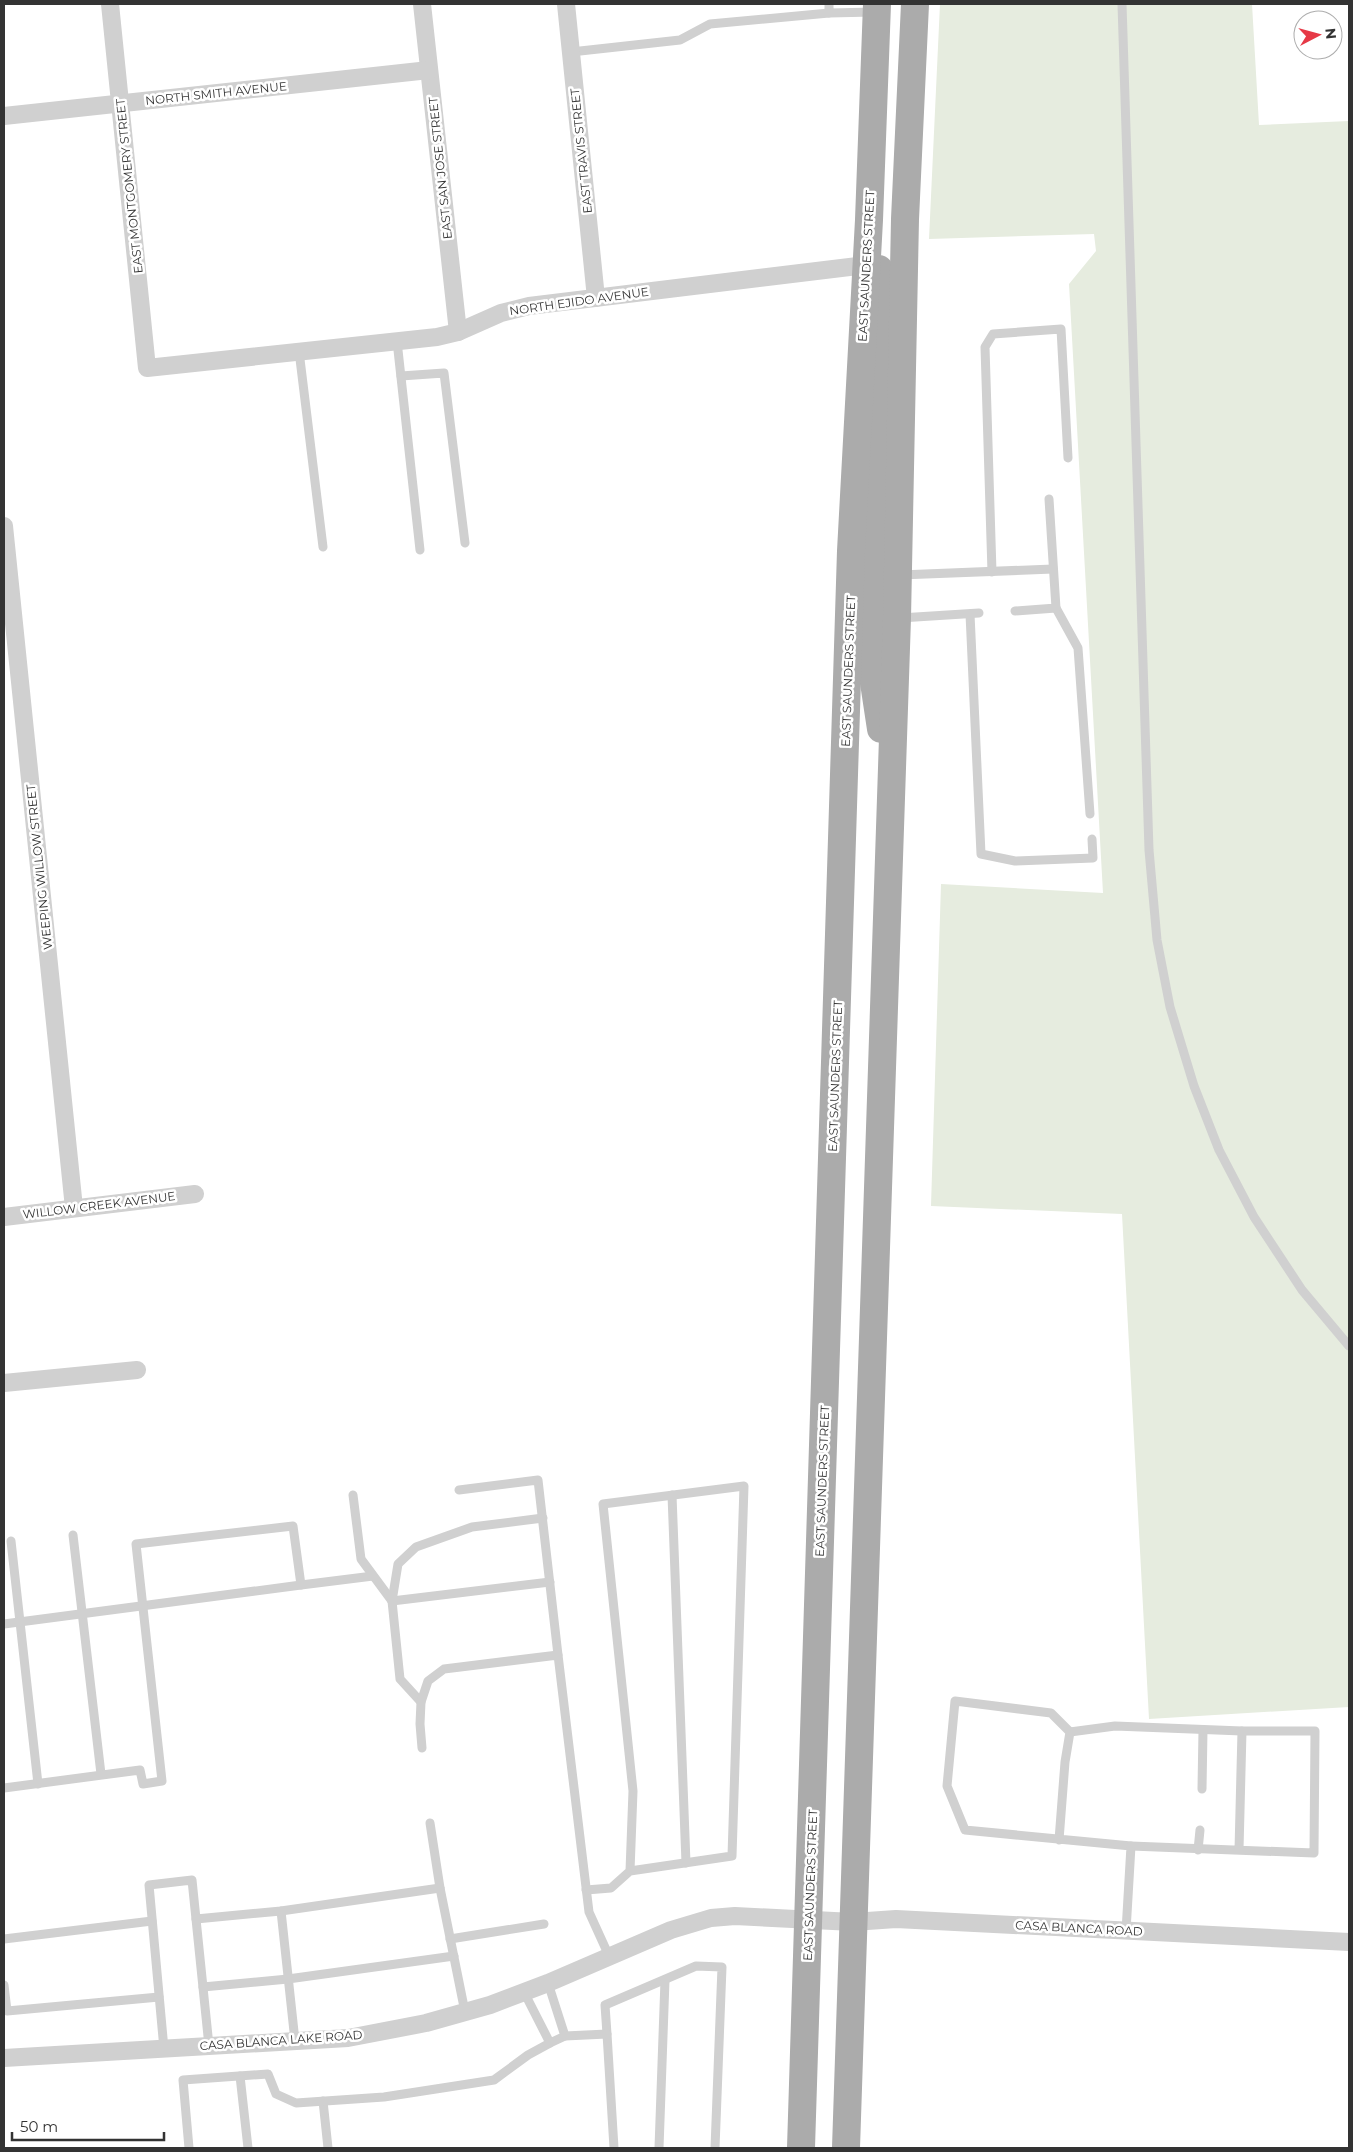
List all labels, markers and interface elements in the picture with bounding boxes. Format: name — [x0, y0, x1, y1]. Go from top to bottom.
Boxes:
north arrow — [1293, 10, 1343, 60]
text: N — [1321, 27, 1340, 40]
street label: NORTH SMITH AVENUE — [145, 78, 287, 108]
street label: EAST TRAVIS STREET — [567, 88, 595, 214]
street label: EAST SAN JOSE STREET — [425, 96, 455, 240]
street label: EAST MONTGOMERY STREET — [112, 98, 146, 274]
street label: EAST SAUNDERS STREET — [855, 190, 877, 342]
street label: NORTH EJIDO AVENUE — [508, 284, 650, 318]
street label: EAST SAUNDERS STREET — [838, 595, 858, 747]
street label: WEEPING WILLOW STREET — [23, 783, 55, 950]
street label: EAST SAUNDERS STREET — [825, 1000, 845, 1152]
street label: WILLOW CREEK AVENUE — [22, 1188, 176, 1222]
street label: EAST SAUNDERS STREET — [812, 1405, 832, 1557]
street label: EAST SAUNDERS STREET — [800, 1809, 820, 1961]
street label: CASA BLANCA ROAD — [1015, 1917, 1143, 1939]
street label: CASA BLANCA LAKE ROAD — [199, 2027, 363, 2053]
scale bar — [12, 2110, 165, 2142]
text: 50 m — [20, 2117, 58, 2136]

